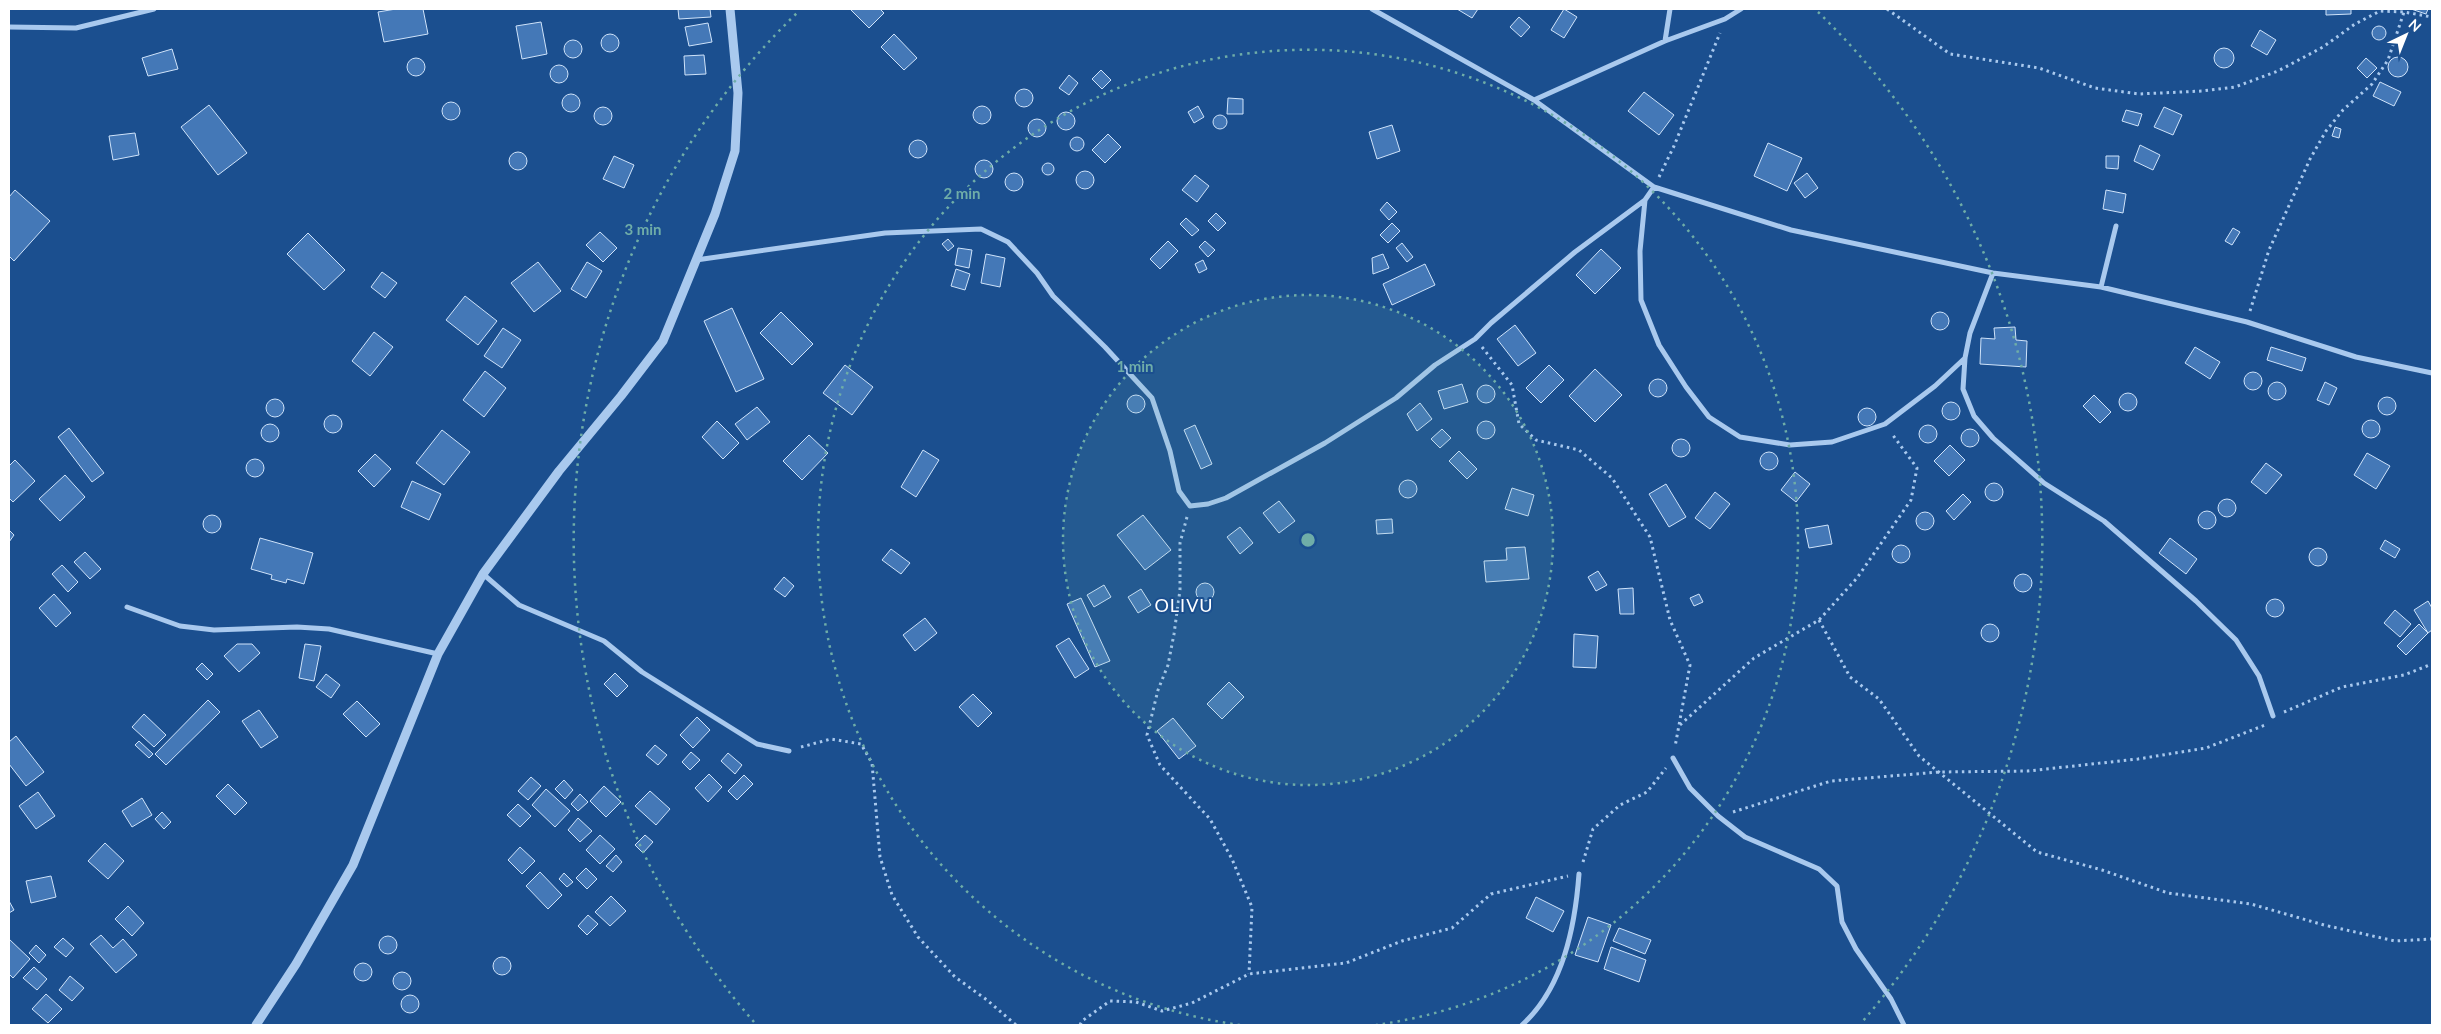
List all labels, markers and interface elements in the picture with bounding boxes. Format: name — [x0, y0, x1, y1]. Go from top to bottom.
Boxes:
north arrow — [2381, 10, 2431, 60]
text: N — [2405, 15, 2425, 35]
text: 2 min — [943, 184, 981, 202]
text: 3 min — [624, 220, 662, 238]
text: 1 min — [1116, 357, 1154, 375]
centre of rings — [1299, 531, 1317, 549]
district label: OLIVU — [1154, 594, 1214, 616]

